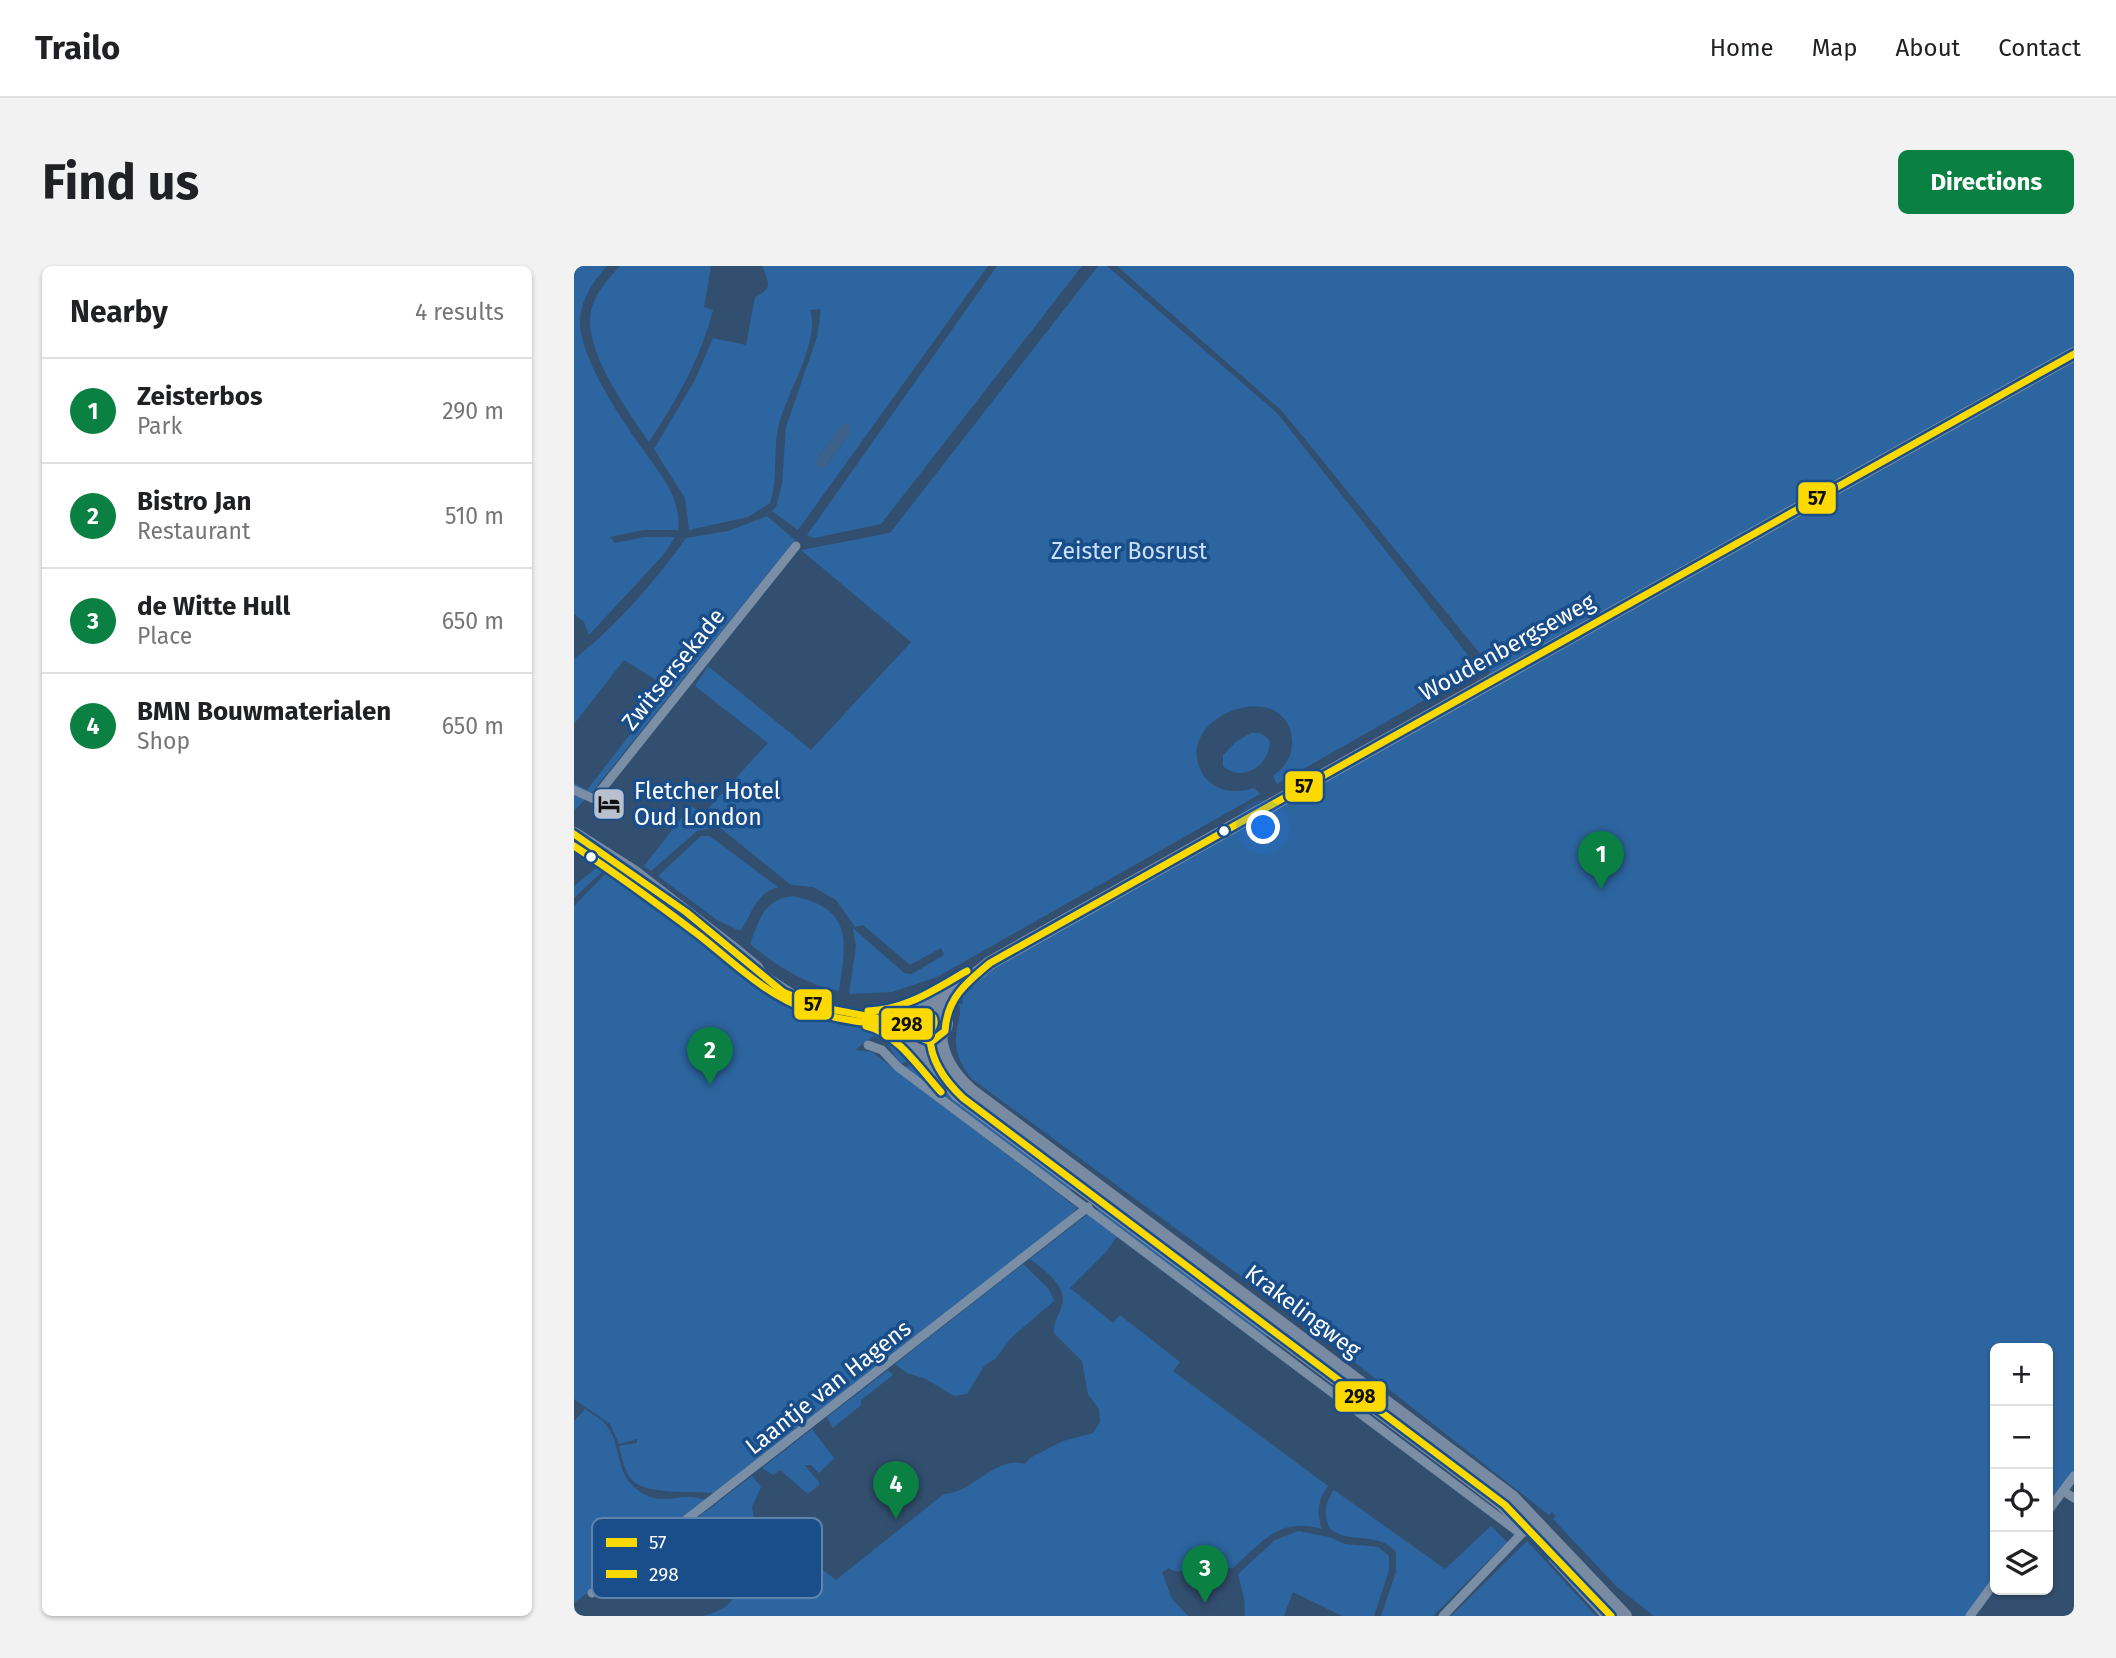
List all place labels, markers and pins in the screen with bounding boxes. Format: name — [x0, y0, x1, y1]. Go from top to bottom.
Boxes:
place label: Fletcher Hotel Oud London — [634, 777, 781, 831]
hotel icon: Fletcher Hotel Oud London — [590, 785, 628, 823]
unlabelled marker — [1217, 824, 1231, 838]
pin: 1 — [1578, 831, 1624, 889]
unlabelled marker — [584, 850, 598, 864]
pin: 2 — [687, 1027, 733, 1085]
pin: 4 — [873, 1461, 919, 1519]
pin: 3 — [1182, 1545, 1228, 1603]

